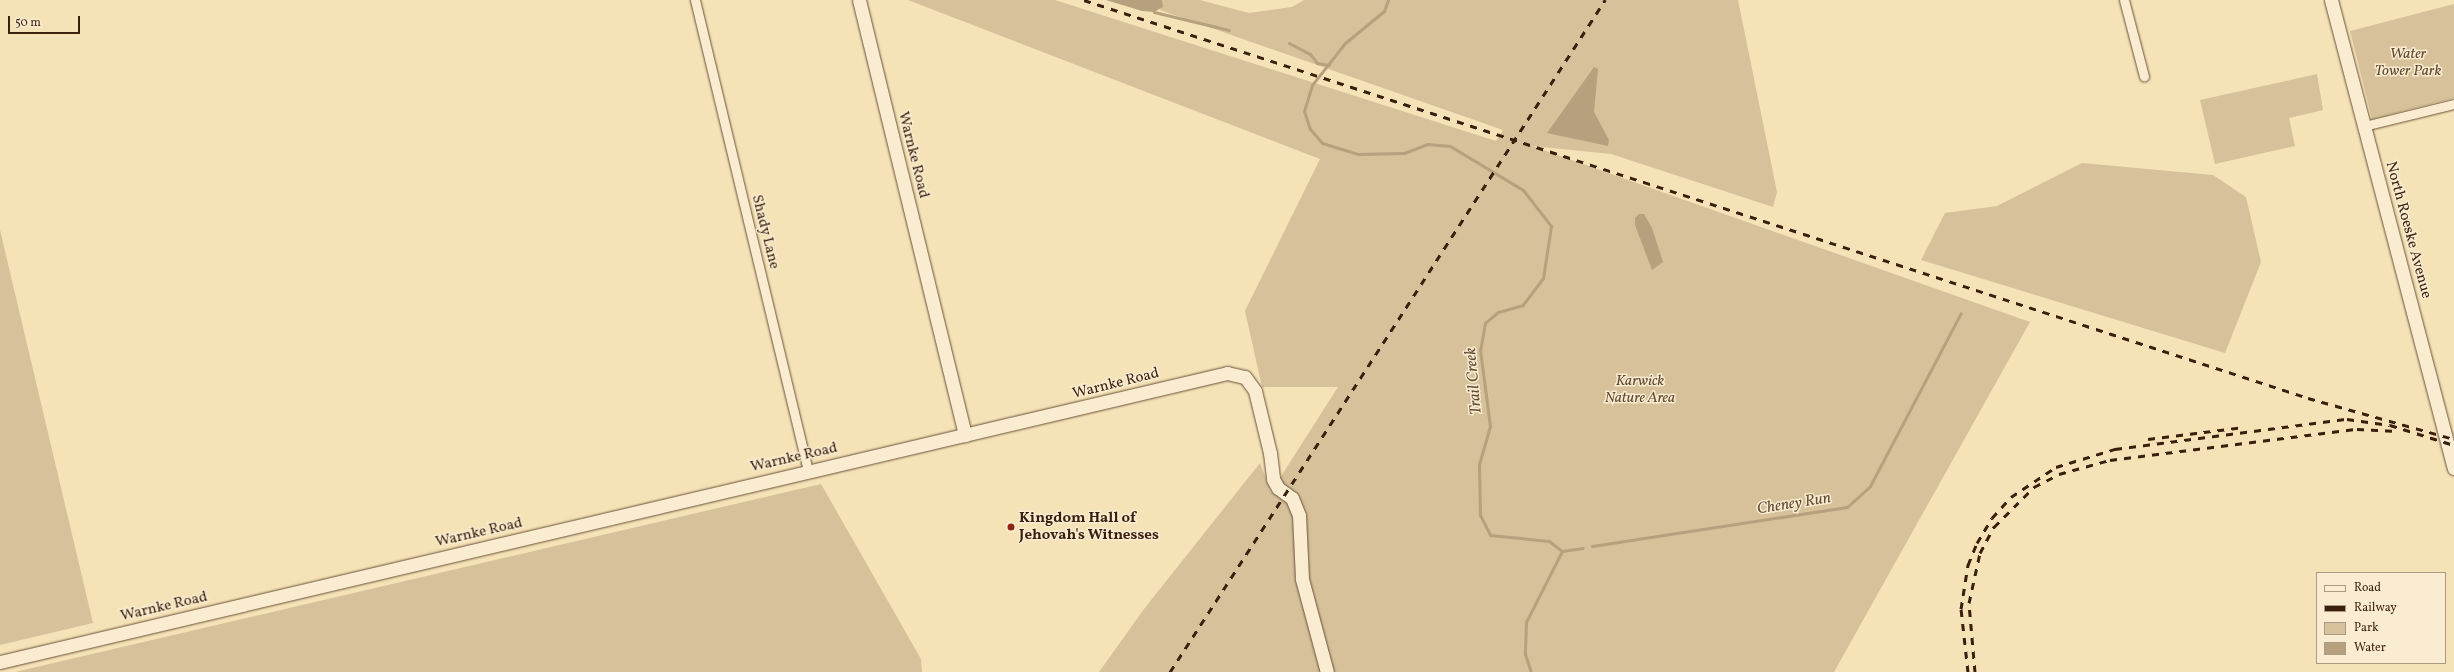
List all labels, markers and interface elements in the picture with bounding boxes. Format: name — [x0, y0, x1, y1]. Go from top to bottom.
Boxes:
scale bar — [10, 8, 82, 34]
text: 50 m — [15, 15, 41, 31]
park label: Water Tower Park — [2375, 45, 2441, 80]
street label: Warnke Road — [894, 110, 932, 200]
street label: North Roeske Avenue — [2381, 159, 2435, 301]
street label: Shady Lane — [747, 193, 783, 271]
water label: Trail Creek — [1461, 347, 1487, 415]
street label: Warnke Road — [1071, 365, 1161, 403]
park label: Karwick Nature Area — [1605, 372, 1675, 407]
street label: Warnke Road — [749, 439, 839, 477]
water label: Cheney Run — [1756, 489, 1832, 519]
place label: Kingdom Hall of Jehovah's Witnesses — [1019, 509, 1159, 544]
street label: Warnke Road — [434, 514, 524, 552]
marker: Kingdom Hall of Jehovah's Witnesses — [1006, 522, 1016, 532]
legend — [2316, 572, 2446, 664]
text: Road — [2354, 580, 2381, 596]
street label: Warnke Road — [119, 588, 209, 626]
text: Railway — [2354, 600, 2397, 616]
text: Park — [2354, 620, 2379, 636]
text: Water — [2354, 640, 2386, 656]

